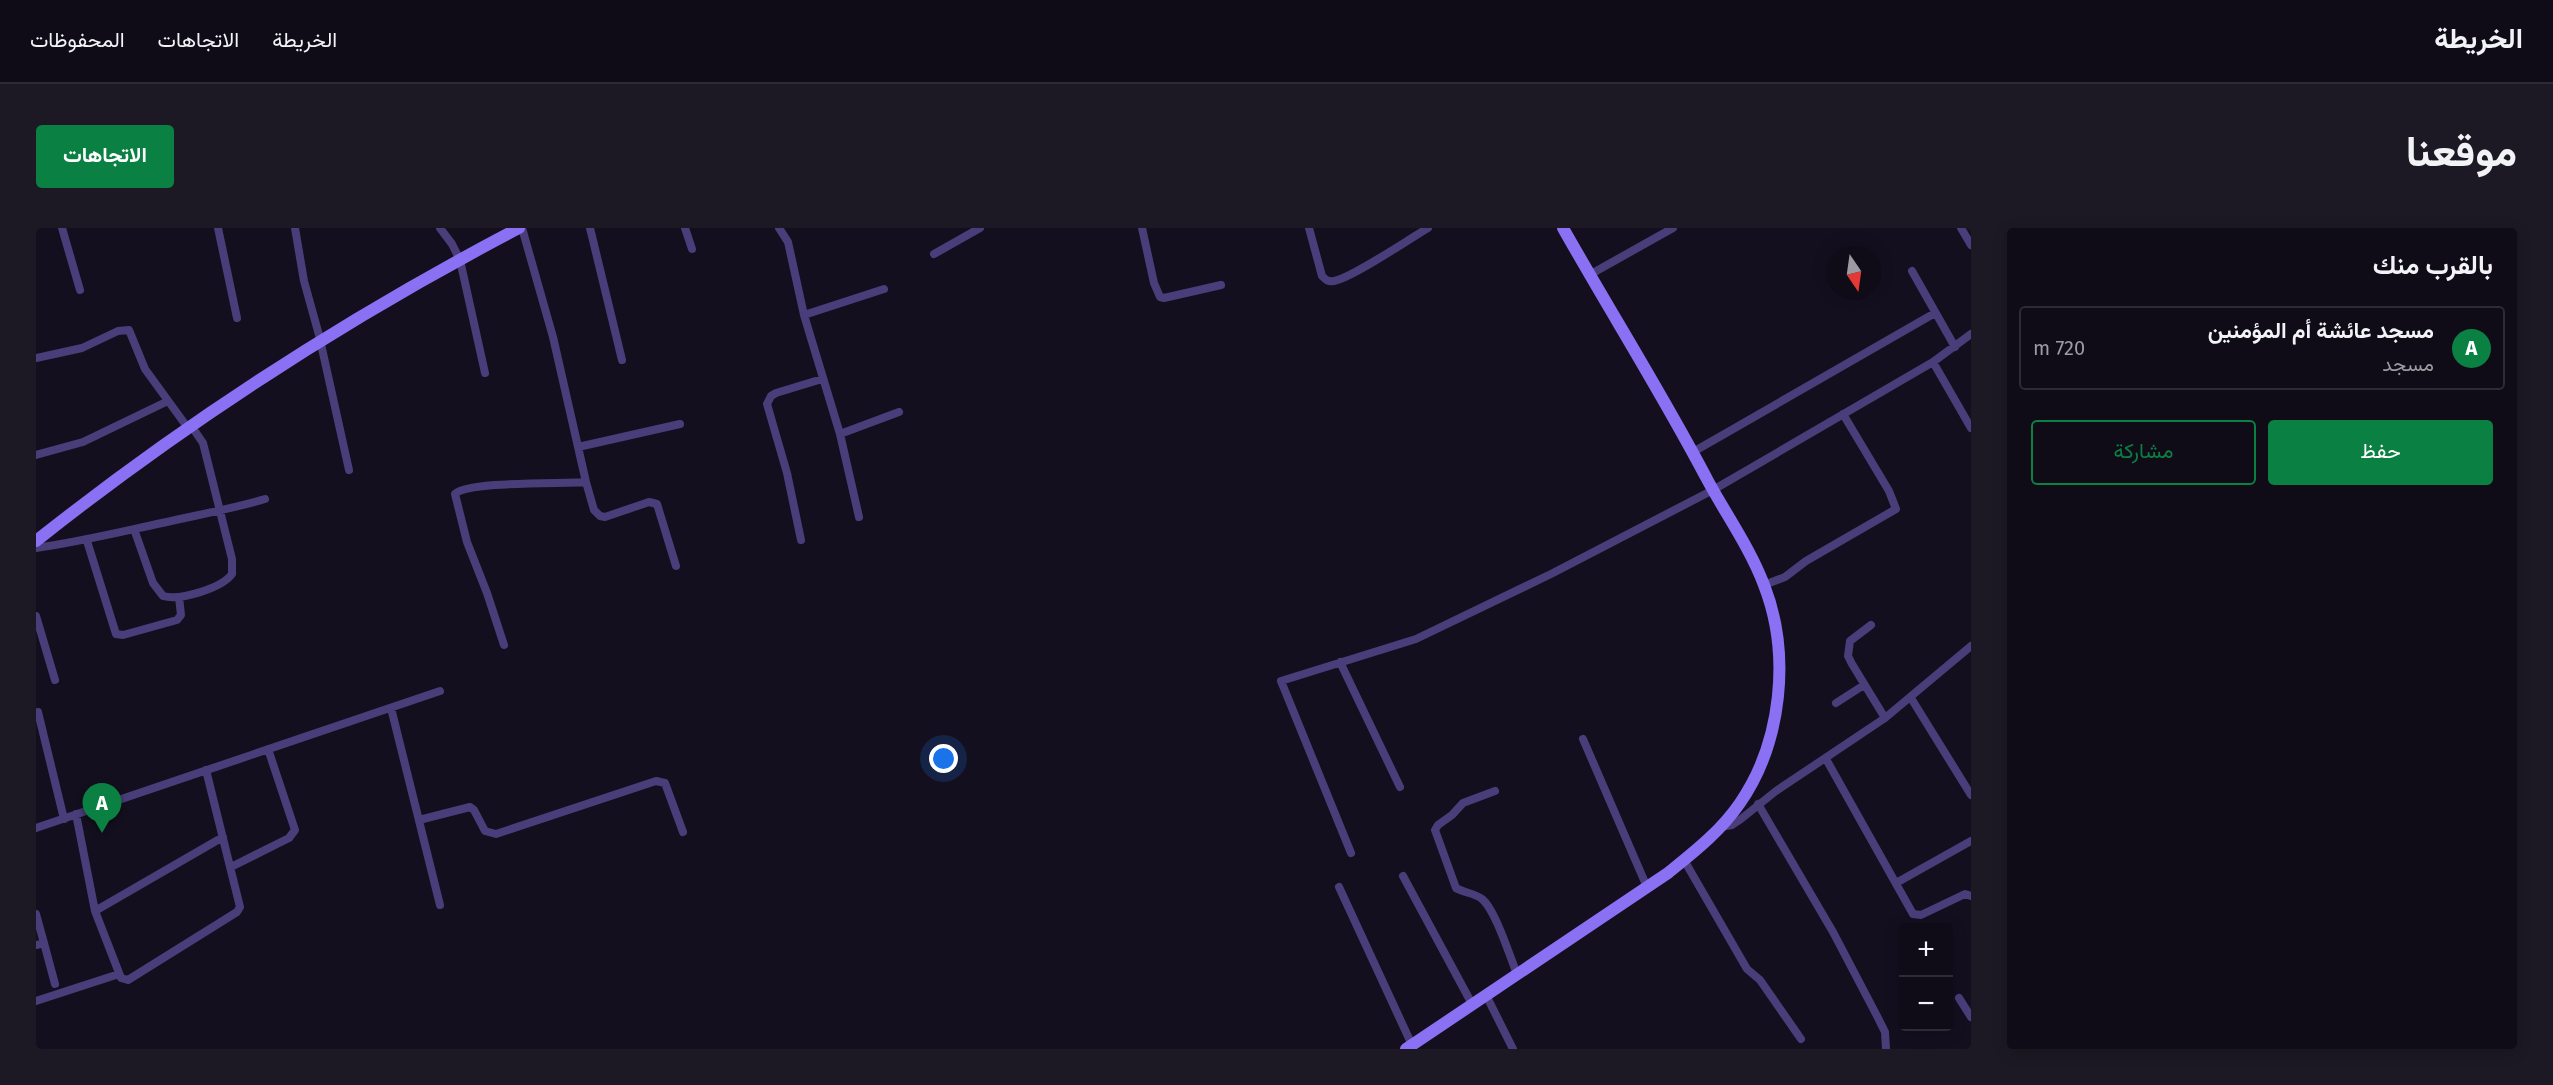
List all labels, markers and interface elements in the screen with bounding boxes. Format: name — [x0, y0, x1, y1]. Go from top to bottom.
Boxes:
text: الخريطة — [2434, 22, 2523, 55]
text: المحفوظات — [30, 27, 125, 53]
text: الاتجاهات — [158, 27, 239, 53]
text: الخريطة — [272, 27, 337, 53]
button: الاتجاهات — [36, 125, 174, 188]
text: موقعنا — [2406, 127, 2517, 177]
north arrow — [1827, 246, 1881, 300]
text: بالقرب منك — [2373, 250, 2493, 281]
text: مسجد عائشة أم المؤمنين — [2208, 317, 2434, 344]
text: 720 m — [2033, 336, 2085, 360]
text: A — [2466, 336, 2477, 360]
text: مسجد — [2382, 352, 2434, 376]
button: مشاركة — [2031, 420, 2256, 485]
button: حفظ — [2268, 420, 2493, 485]
your location — [929, 744, 958, 773]
pin: A — [82, 784, 122, 833]
map controls — [1899, 923, 1953, 1031]
button: + — [1899, 923, 1953, 977]
button: − — [1899, 977, 1953, 1031]

